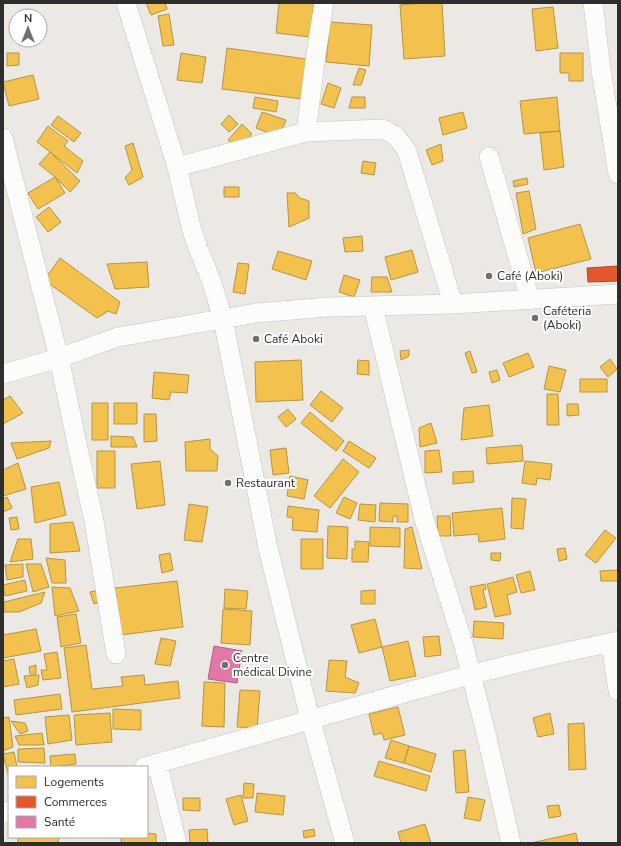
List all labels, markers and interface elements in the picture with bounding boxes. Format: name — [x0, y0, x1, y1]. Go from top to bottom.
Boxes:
north arrow — [8, 8, 48, 48]
text: N — [24, 11, 32, 26]
place label: Café (Aboki) — [497, 268, 563, 284]
marker: Café (Aboki) — [484, 271, 494, 281]
place label: Caféteria (Aboki) — [543, 303, 591, 333]
marker: Caféteria (Aboki) — [530, 313, 540, 323]
place label: Café Aboki — [264, 331, 323, 347]
marker: Café Aboki — [251, 334, 261, 344]
place label: Restaurant — [236, 475, 296, 491]
marker: Restaurant — [223, 478, 233, 488]
place label: Centre médical Divine — [233, 650, 312, 680]
marker: Centre médical Divine — [220, 660, 230, 670]
legend — [8, 766, 148, 838]
text: Logements — [44, 774, 104, 790]
text: Commerces — [44, 794, 107, 810]
text: Santé — [44, 814, 75, 830]

